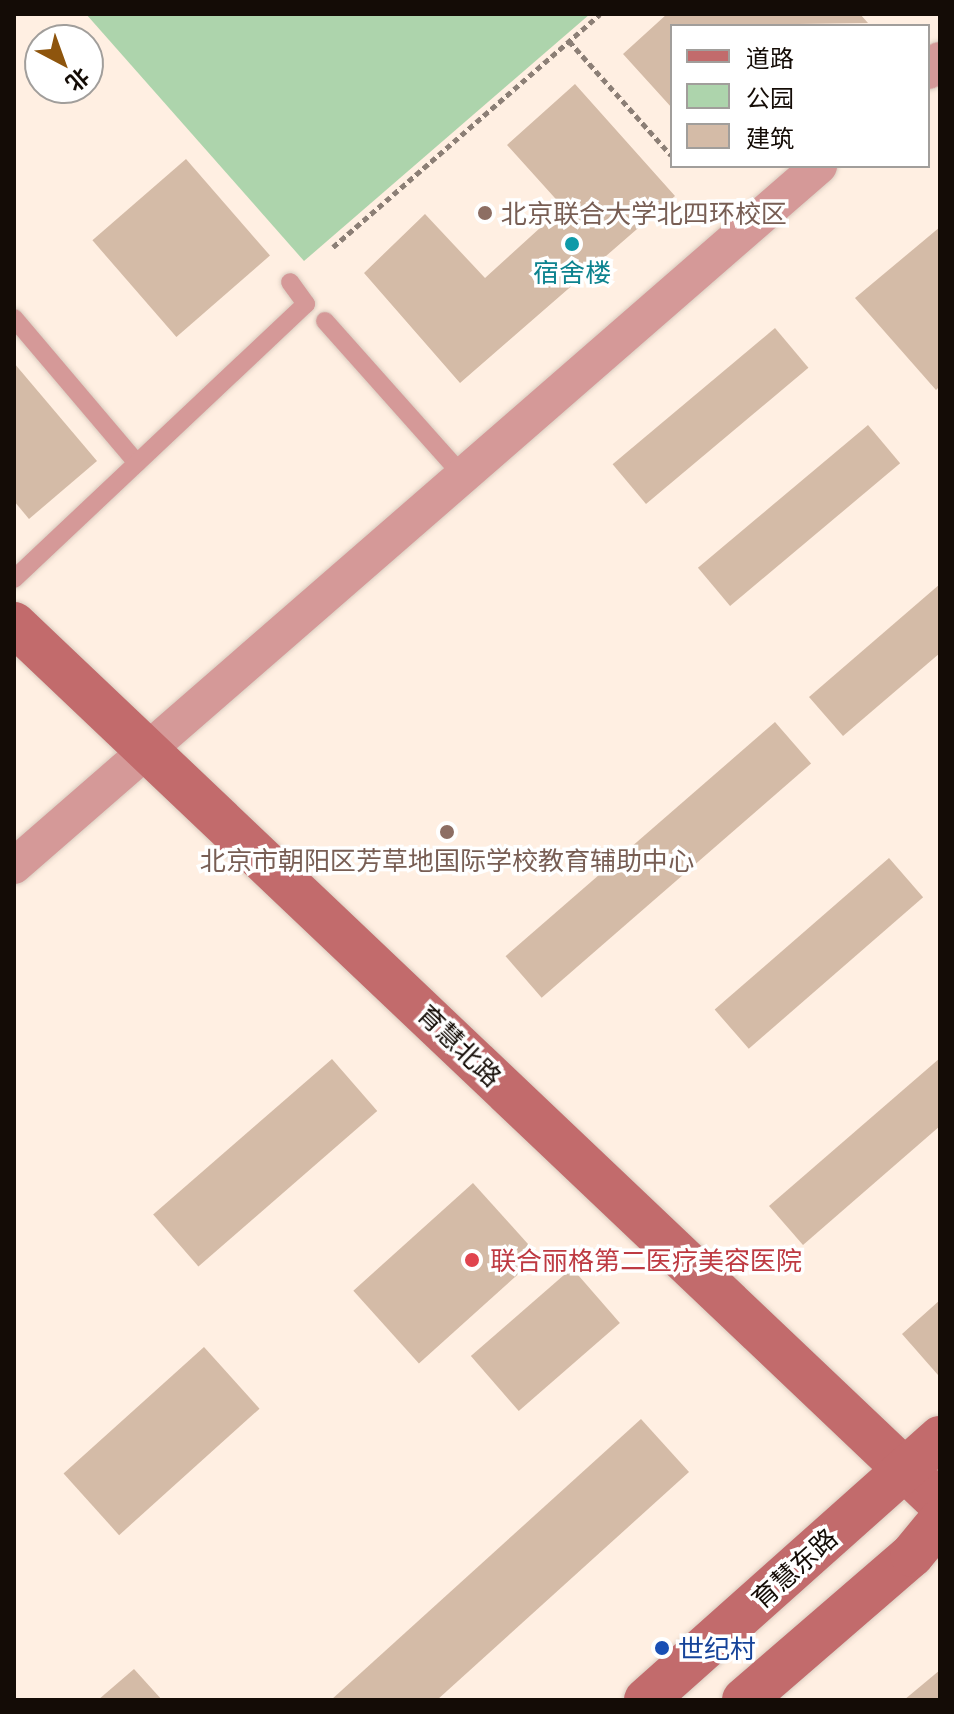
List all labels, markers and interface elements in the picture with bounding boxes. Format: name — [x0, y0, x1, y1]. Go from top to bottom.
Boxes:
north arrow — [24, 24, 104, 104]
legend — [670, 24, 930, 168]
text: 道路 — [746, 43, 794, 72]
text: 北 — [62, 64, 95, 98]
text: 公园 — [746, 83, 794, 112]
text: 建筑 — [746, 123, 794, 152]
place label: 北京联合大学北四环校区 — [501, 197, 787, 229]
marker: 北京联合大学北四环校区 — [476, 204, 494, 222]
marker: 宿舍楼 — [563, 235, 581, 253]
place label: 宿舍楼 — [533, 256, 611, 288]
marker: 北京市朝阳区芳草地国际学校教育辅助中心 — [438, 823, 456, 841]
place label: 北京市朝阳区芳草地国际学校教育辅助中心 — [200, 844, 694, 876]
street label: 育慧北路 — [412, 998, 508, 1092]
place label: 联合丽格第二医疗美容医院 — [490, 1244, 802, 1276]
marker: 联合丽格第二医疗美容医院 — [461, 1249, 483, 1271]
street label: 育慧东路 — [745, 1522, 843, 1614]
place label: 世纪村 — [678, 1632, 756, 1664]
marker: 世纪村 — [653, 1639, 671, 1657]

